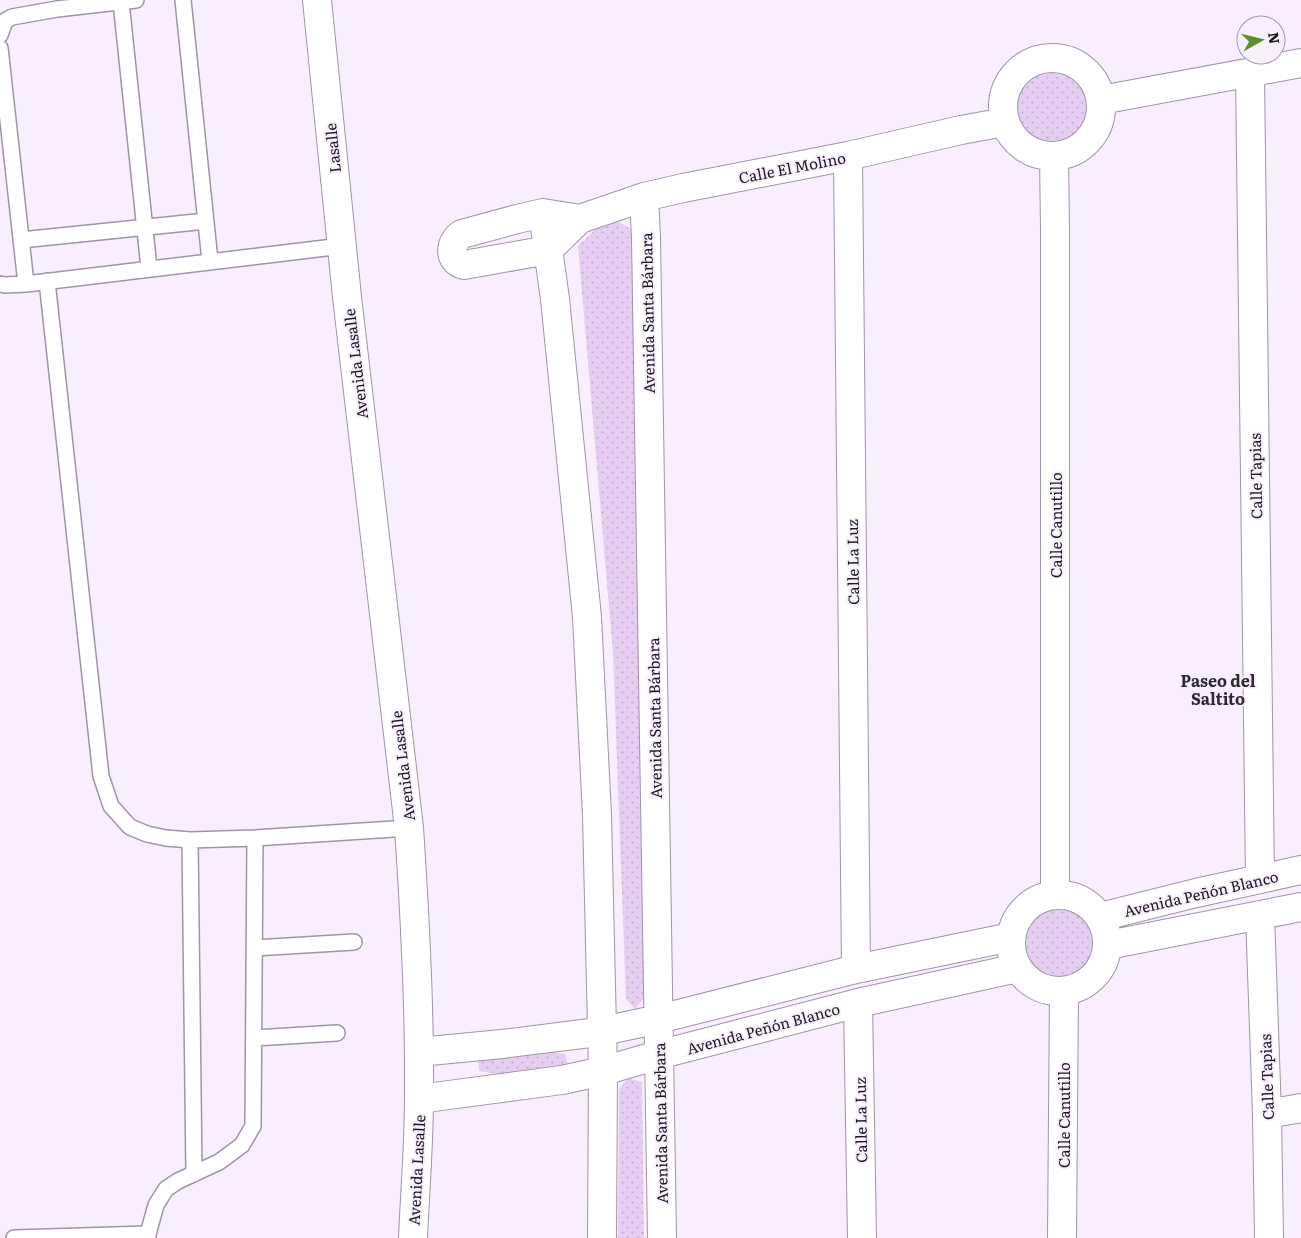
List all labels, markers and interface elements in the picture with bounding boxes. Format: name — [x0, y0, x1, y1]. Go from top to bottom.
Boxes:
north arrow — [1236, 15, 1286, 65]
text: N — [1264, 31, 1286, 46]
street label: Lasalle — [318, 122, 346, 174]
street label: Calle El Molino — [737, 145, 848, 189]
street label: Avenida Santa Bárbara — [634, 231, 660, 394]
street label: Avenida Lasalle — [337, 307, 373, 421]
street label: Calle Tapias — [1243, 433, 1267, 519]
street label: Calle Canutillo — [1044, 472, 1067, 578]
street label: Calle La Luz — [840, 519, 864, 605]
street label: Avenida Santa Bárbara — [641, 636, 667, 799]
district label: Paseo del Saltito — [1181, 668, 1256, 710]
street label: Avenida Lasalle — [384, 709, 420, 823]
street label: Avenida Peñón Blanco — [1121, 864, 1281, 922]
street label: Avenida Peñón Blanco — [684, 996, 842, 1060]
street label: Calle Tapias — [1253, 1033, 1279, 1120]
street label: Avenida Santa Bárbara — [647, 1041, 673, 1204]
street label: Calle Canutillo — [1052, 1062, 1075, 1168]
street label: Calle La Luz — [848, 1077, 872, 1163]
street label: Avenida Lasalle — [402, 1114, 430, 1226]

